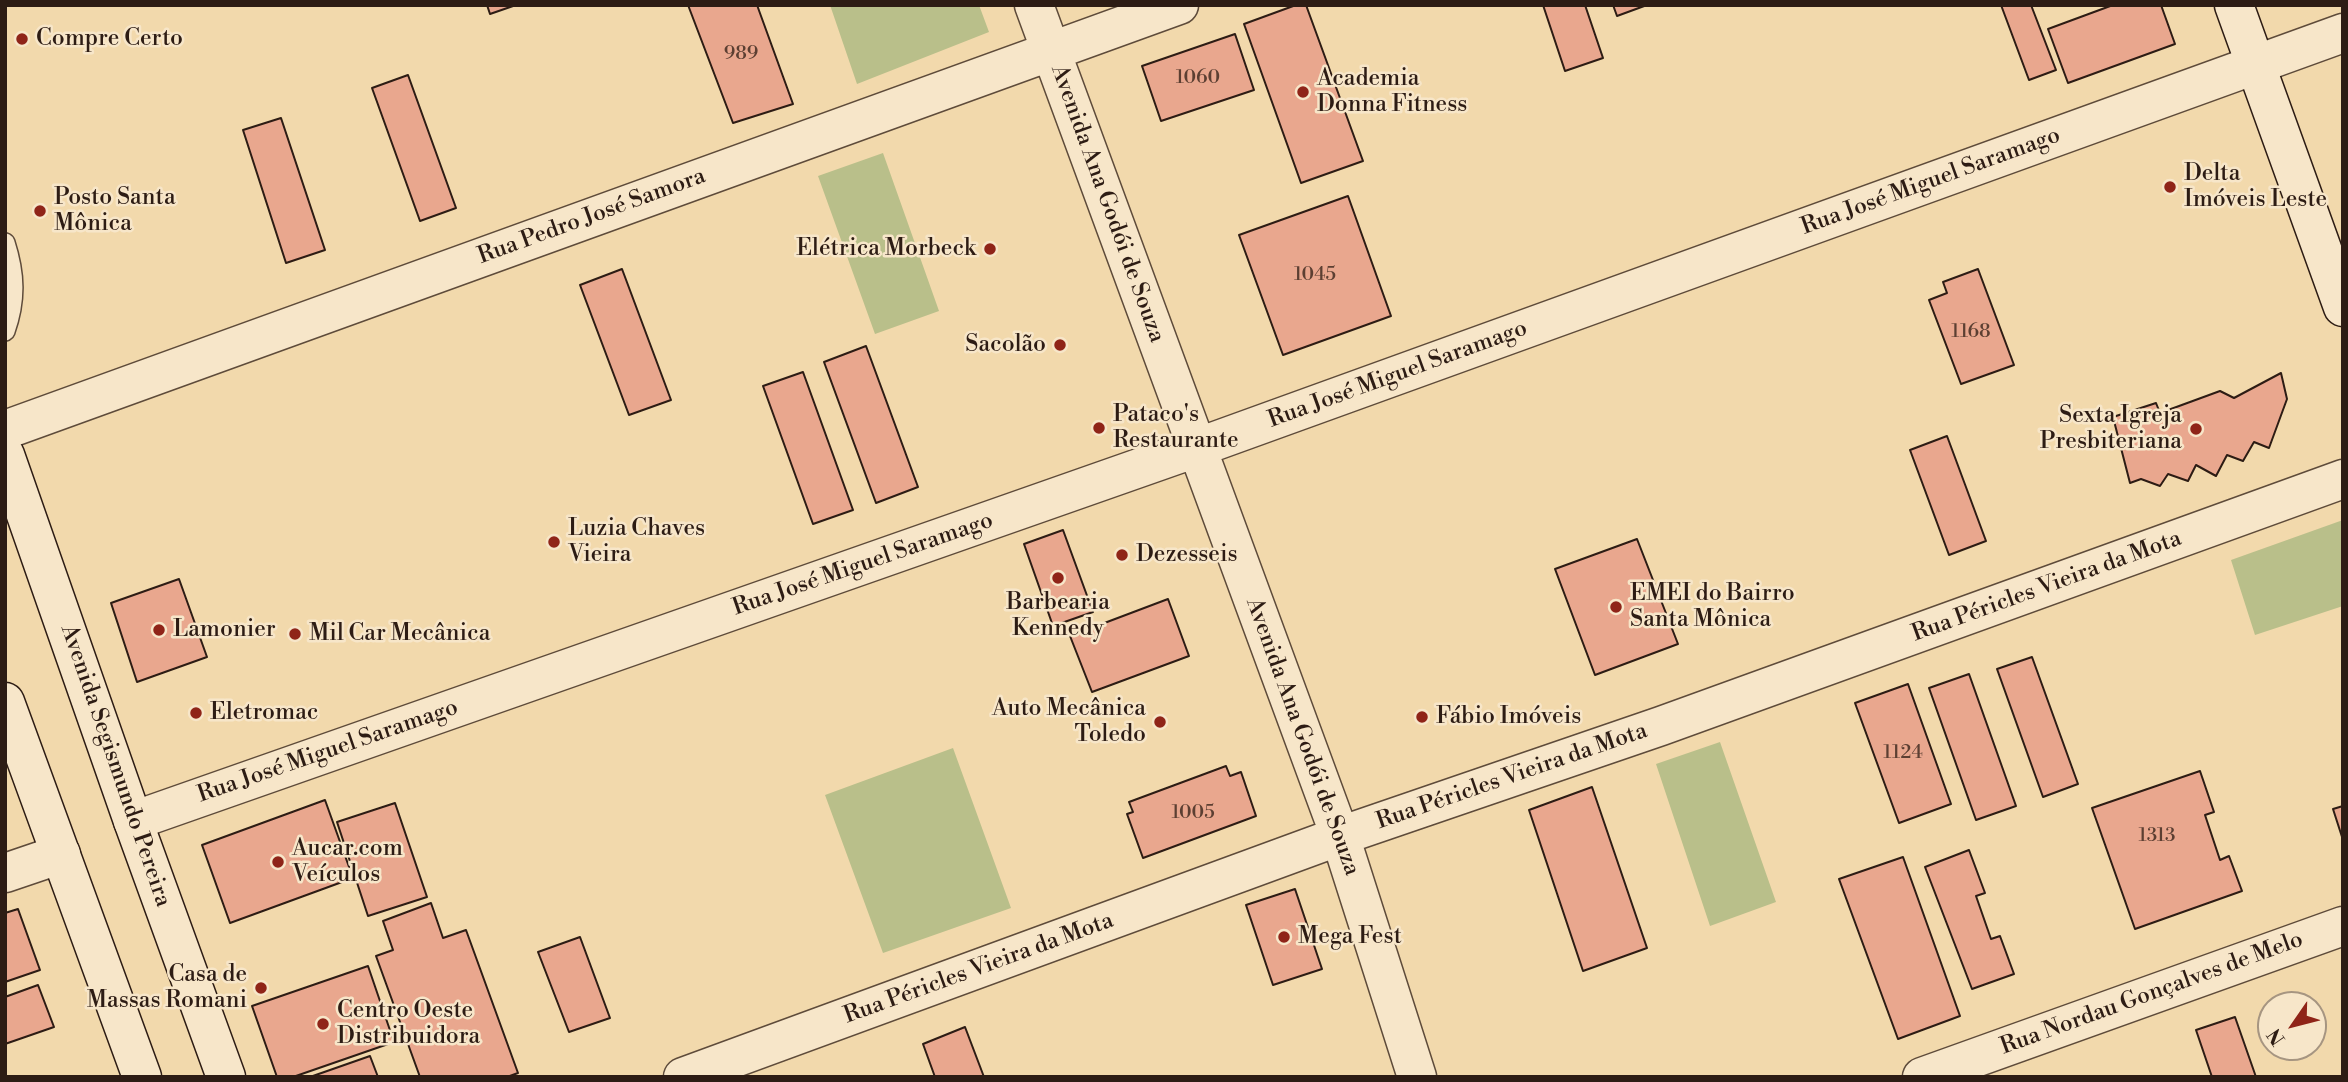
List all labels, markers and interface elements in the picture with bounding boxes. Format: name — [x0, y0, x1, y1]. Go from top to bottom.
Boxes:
place label: Compre Certo — [36, 25, 183, 53]
marker: Compre Certo — [14, 31, 30, 47]
house number: 989 — [724, 43, 758, 65]
street label: Avenida Ana Godói de Souza — [1044, 61, 1170, 347]
place label: Academia Donna Fitness — [1317, 65, 1467, 119]
house number: 1060 — [1176, 67, 1220, 89]
marker: Academia Donna Fitness — [1295, 84, 1311, 100]
street label: Rua José Miguel Saramago — [1798, 122, 2064, 242]
place label: Delta Imóveis Leste — [2184, 160, 2327, 214]
street label: Rua Pedro José Samora — [474, 163, 710, 271]
marker: Delta Imóveis Leste — [2162, 179, 2178, 195]
place label: Posto Santa Mônica — [54, 184, 176, 238]
marker: Posto Santa Mônica — [32, 203, 48, 219]
place label: Elétrica Morbeck — [796, 235, 976, 263]
marker: Elétrica Morbeck — [982, 241, 998, 257]
house number: 1045 — [1294, 264, 1336, 286]
street label: Rua José Miguel Saramago — [1265, 315, 1531, 435]
house number: 1168 — [1951, 321, 1991, 343]
place label: Sacolão — [965, 331, 1046, 359]
marker: Sacolão — [1052, 337, 1068, 353]
place label: Pataco's Restaurante — [1113, 401, 1239, 455]
place label: Sexta Igreja Presbiteriana — [2040, 402, 2182, 456]
marker: Pataco's Restaurante — [1091, 420, 1107, 436]
marker: Sexta Igreja Presbiteriana — [2188, 421, 2204, 437]
street label: Rua José Miguel Saramago — [729, 507, 997, 623]
place label: Luzia Chaves Vieira — [568, 515, 705, 569]
street label: Rua Péricles Vieira da Mota — [1909, 525, 2185, 649]
marker: Luzia Chaves Vieira — [546, 534, 562, 550]
place label: Dezesseis — [1136, 541, 1238, 569]
marker: Dezesseis — [1114, 547, 1130, 563]
marker: Barbearia Kennedy — [1050, 570, 1066, 586]
place label: EMEI do Bairro Santa Mônica — [1630, 580, 1795, 634]
place label: Barbearia Kennedy — [1006, 589, 1110, 643]
street label: Avenida Ana Godói de Souza — [1239, 594, 1365, 880]
marker: EMEI do Bairro Santa Mônica — [1608, 599, 1624, 615]
place label: Lamonier — [173, 616, 276, 644]
place label: Mil Car Mecânica — [309, 620, 490, 648]
street label: Avenida Segismundo Pereira — [54, 621, 176, 911]
marker: Lamonier — [151, 622, 167, 638]
marker: Mil Car Mecânica — [287, 626, 303, 642]
street label: Rua José Miguel Saramago — [194, 694, 462, 810]
place label: Auto Mecânica Toledo — [992, 695, 1146, 749]
place label: Eletromac — [210, 699, 318, 727]
place label: Fábio Imóveis — [1436, 703, 1581, 731]
marker: Eletromac — [188, 705, 204, 721]
marker: Fábio Imóveis — [1414, 709, 1430, 725]
marker: Auto Mecânica Toledo — [1152, 714, 1168, 730]
street label: Rua Péricles Vieira da Mota — [1373, 718, 1651, 836]
house number: 1124 — [1883, 742, 1923, 764]
house number: 1005 — [1171, 802, 1215, 824]
house number: 1313 — [2139, 825, 2175, 847]
place label: Aucar.com Veículos — [292, 835, 403, 889]
marker: Aucar.com Veículos — [270, 854, 286, 870]
street label: Rua Péricles Vieira da Mota — [841, 907, 1117, 1031]
place label: Mega Fest — [1298, 923, 1402, 951]
street label: Rua Nordau Gonçalves de Melo — [1997, 926, 2307, 1062]
marker: Mega Fest — [1276, 929, 1292, 945]
place label: Casa de Massas Romani — [87, 961, 247, 1015]
marker: Casa de Massas Romani — [253, 980, 269, 996]
north arrow — [2257, 991, 2327, 1061]
place label: Centro Oeste Distribuidora — [337, 997, 480, 1051]
marker: Centro Oeste Distribuidora — [315, 1016, 331, 1032]

